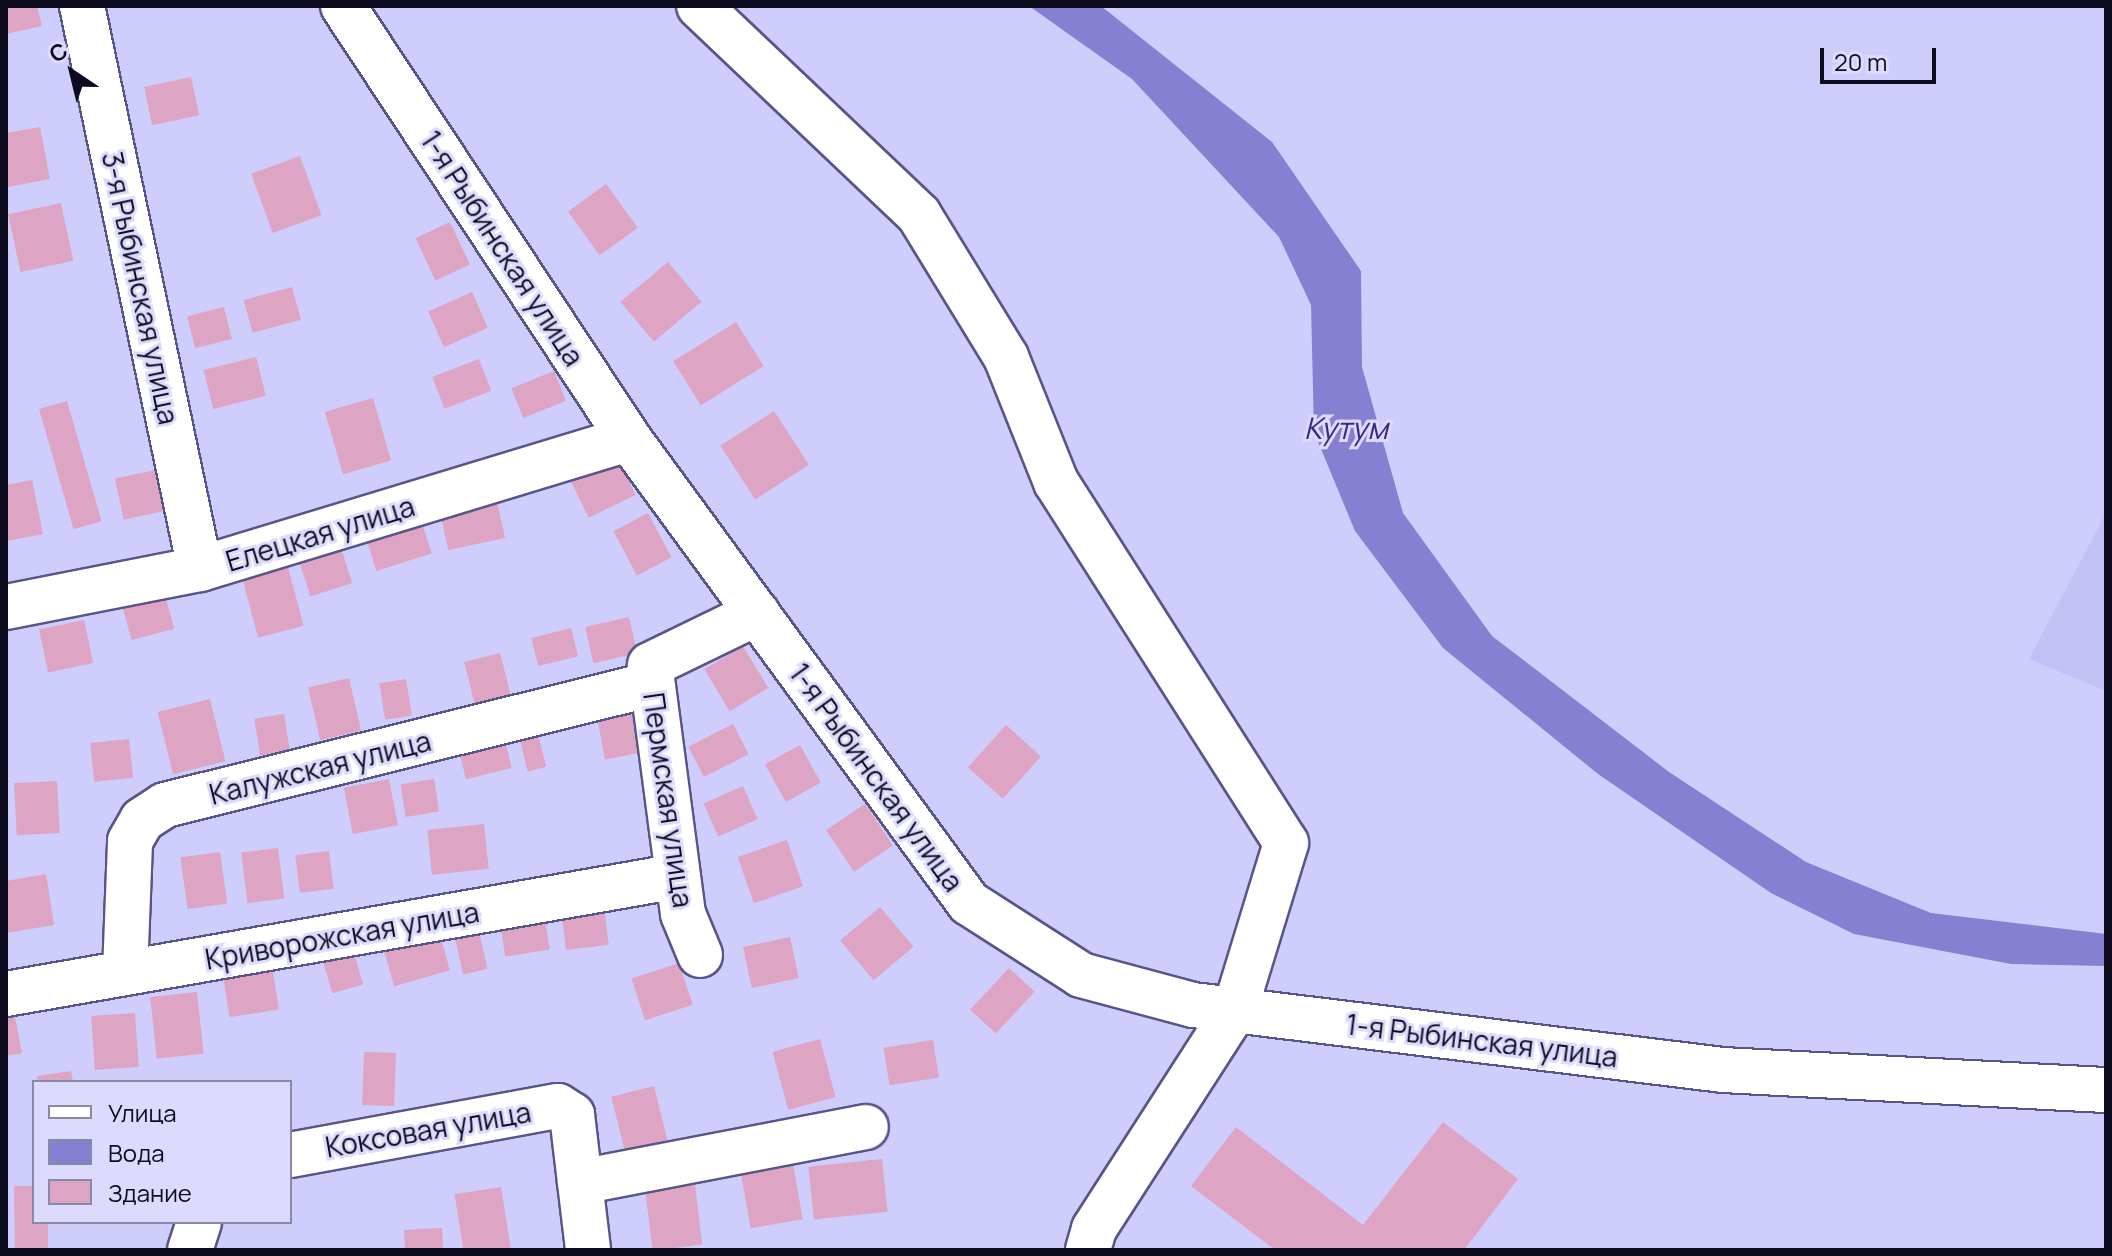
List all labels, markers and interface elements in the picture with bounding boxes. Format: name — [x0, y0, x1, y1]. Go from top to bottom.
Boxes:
north arrow — [32, 32, 112, 112]
scale bar — [1824, 32, 1940, 82]
text: С — [43, 35, 73, 69]
text: 20 m — [1834, 45, 1887, 78]
street label: 1-я Рыбинская улица — [414, 124, 592, 372]
street label: 3-я Рыбинская улица — [96, 149, 186, 427]
water label: Кутум — [1304, 410, 1388, 446]
street label: Елецкая улица — [222, 488, 418, 578]
street label: 1-я Рыбинская улица — [783, 657, 971, 897]
street label: Пермская улица — [637, 690, 701, 910]
street label: Калужская улица — [206, 723, 434, 811]
street label: Криворожская улица — [202, 894, 482, 976]
street label: 1-я Рыбинская улица — [1344, 1007, 1620, 1073]
legend — [32, 1080, 292, 1224]
street label: Коксовая улица — [323, 1094, 533, 1164]
text: Улица — [108, 1096, 177, 1129]
text: Вода — [108, 1136, 165, 1169]
text: Здание — [108, 1176, 192, 1209]

